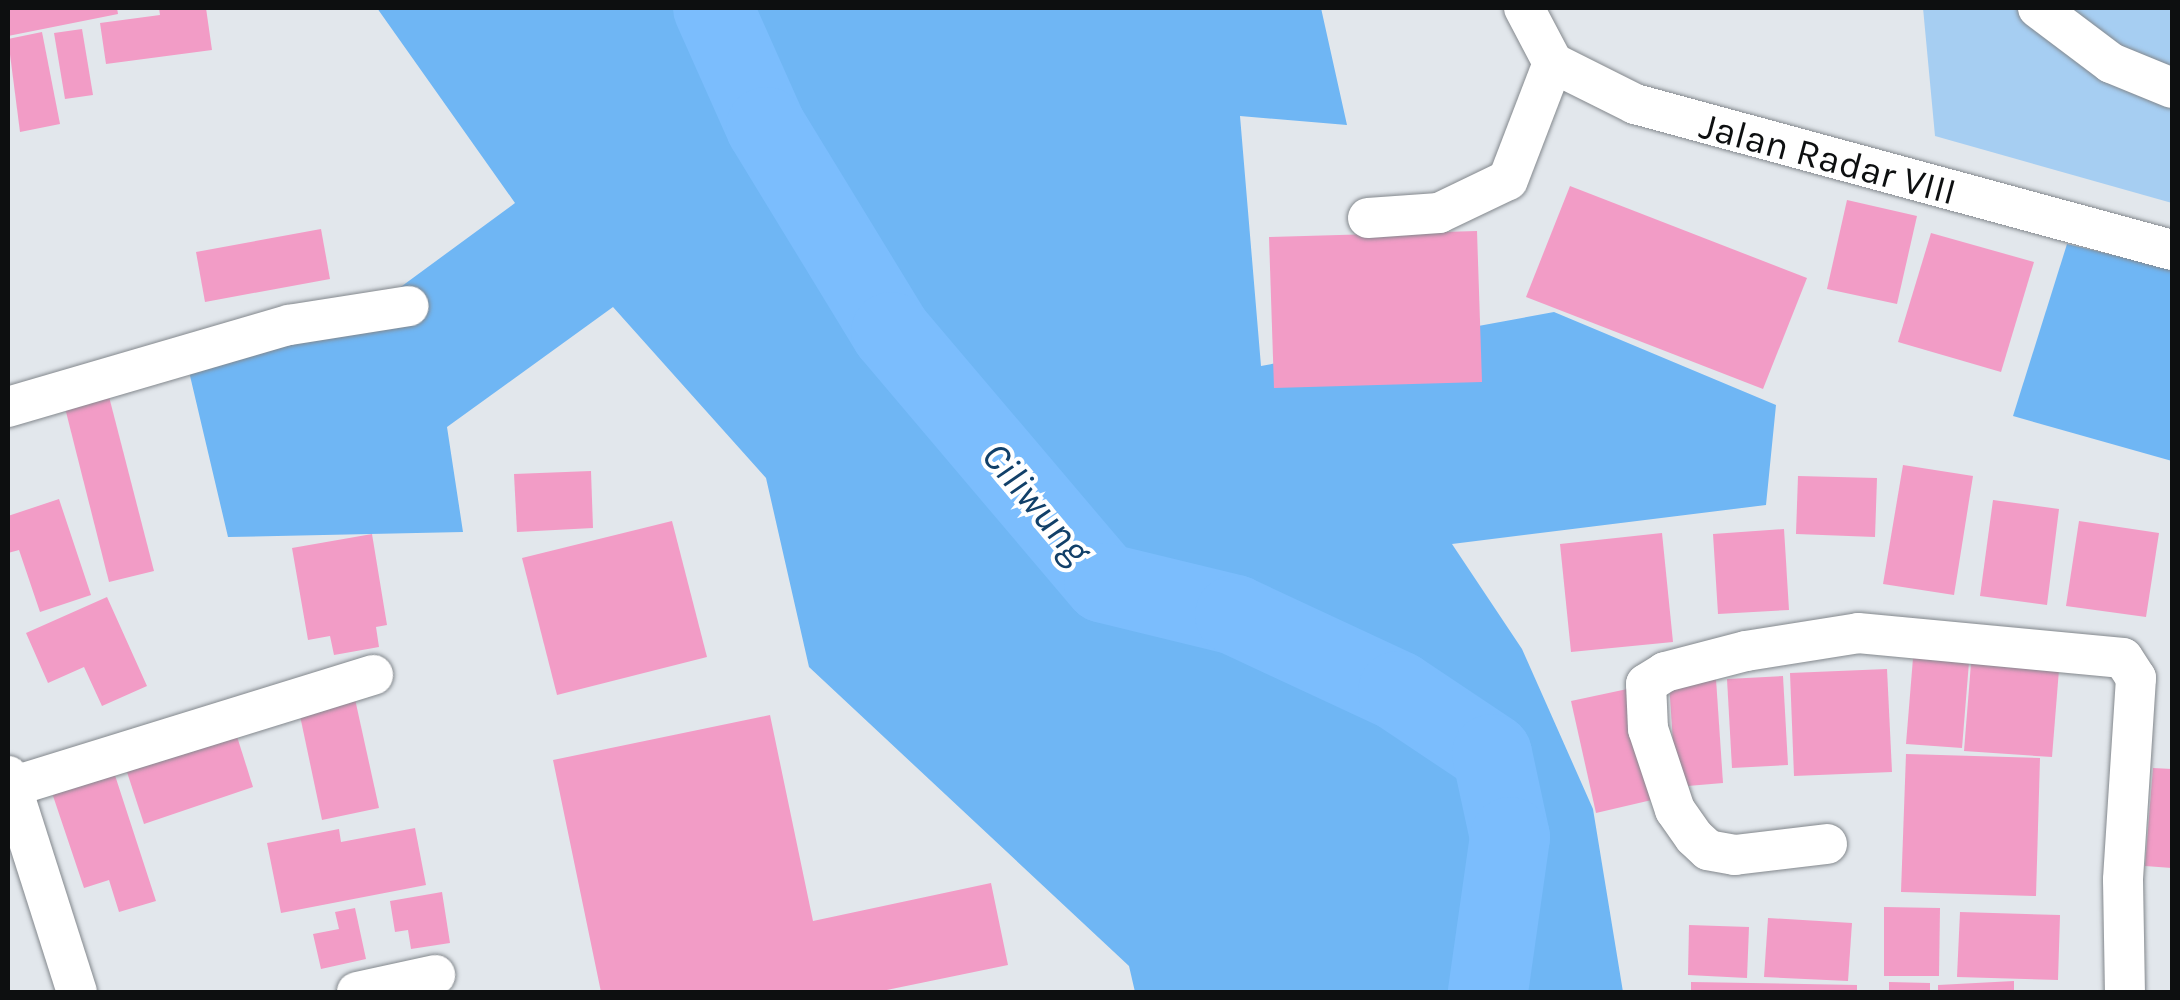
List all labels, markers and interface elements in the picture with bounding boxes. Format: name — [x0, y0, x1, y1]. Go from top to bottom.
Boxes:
street label: Jalan Radar VIII — [1695, 103, 1961, 215]
water label: Ciliwung — [971, 433, 1101, 573]

